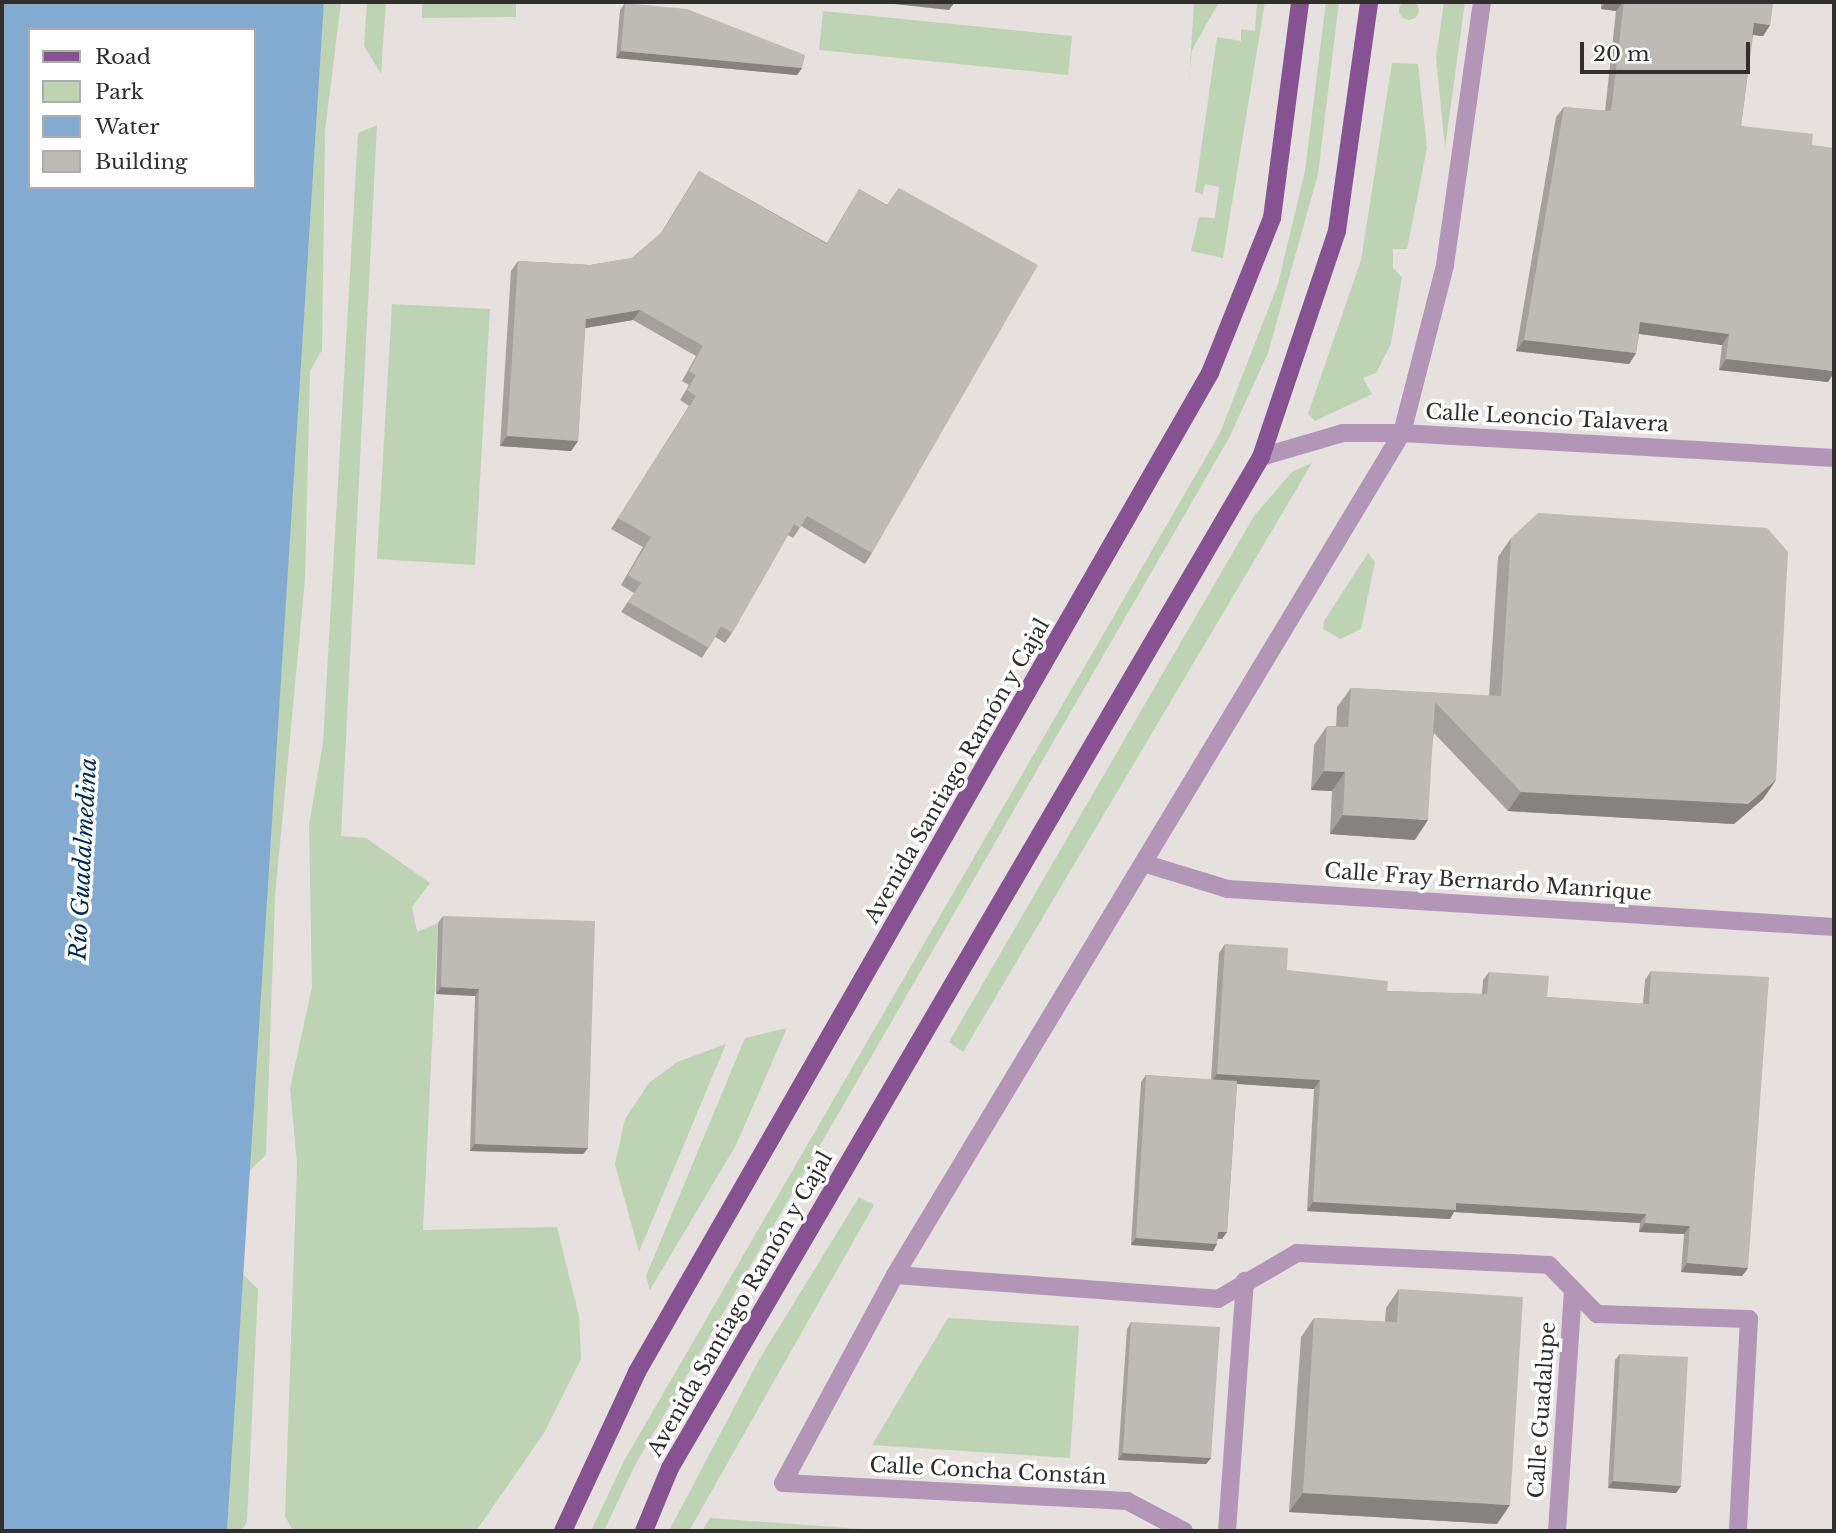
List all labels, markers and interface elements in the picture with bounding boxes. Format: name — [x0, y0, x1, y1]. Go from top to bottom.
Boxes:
legend — [28, 28, 256, 189]
scale bar — [1584, 28, 1754, 72]
text: 20 m — [1593, 41, 1650, 67]
text: Road — [95, 44, 151, 70]
text: Park — [95, 79, 144, 105]
text: Water — [95, 114, 159, 140]
text: Building — [95, 149, 187, 175]
street label: Calle Leoncio Talavera — [1424, 399, 1670, 437]
street label: Avenida Santiago Ramón y Cajal — [859, 613, 1055, 929]
water label: Río Guadalmedina — [64, 757, 102, 961]
street label: Calle Fray Bernardo Manrique — [1323, 858, 1653, 906]
street label: Avenida Santiago Ramón y Cajal — [642, 1146, 838, 1462]
street label: Calle Guadalupe — [1523, 1321, 1561, 1499]
street label: Calle Concha Constán — [869, 1452, 1107, 1490]

